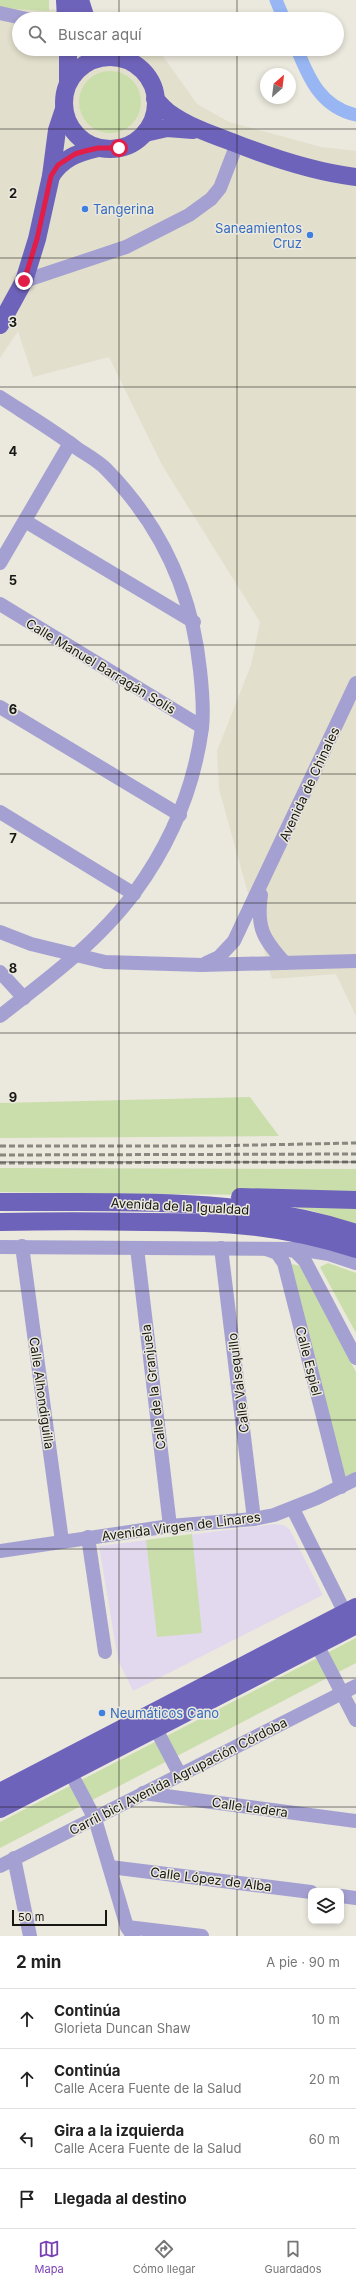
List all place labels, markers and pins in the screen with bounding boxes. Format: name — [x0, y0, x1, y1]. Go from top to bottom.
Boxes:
place label: Tangerina — [93, 201, 154, 217]
marker: Tangerina — [80, 204, 90, 214]
place label: Saneamientos Cruz — [215, 220, 302, 251]
marker: Saneamientos Cruz — [305, 230, 315, 240]
place label: Neumáticos Cano — [110, 1705, 219, 1721]
marker: Neumáticos Cano — [97, 1708, 107, 1718]

